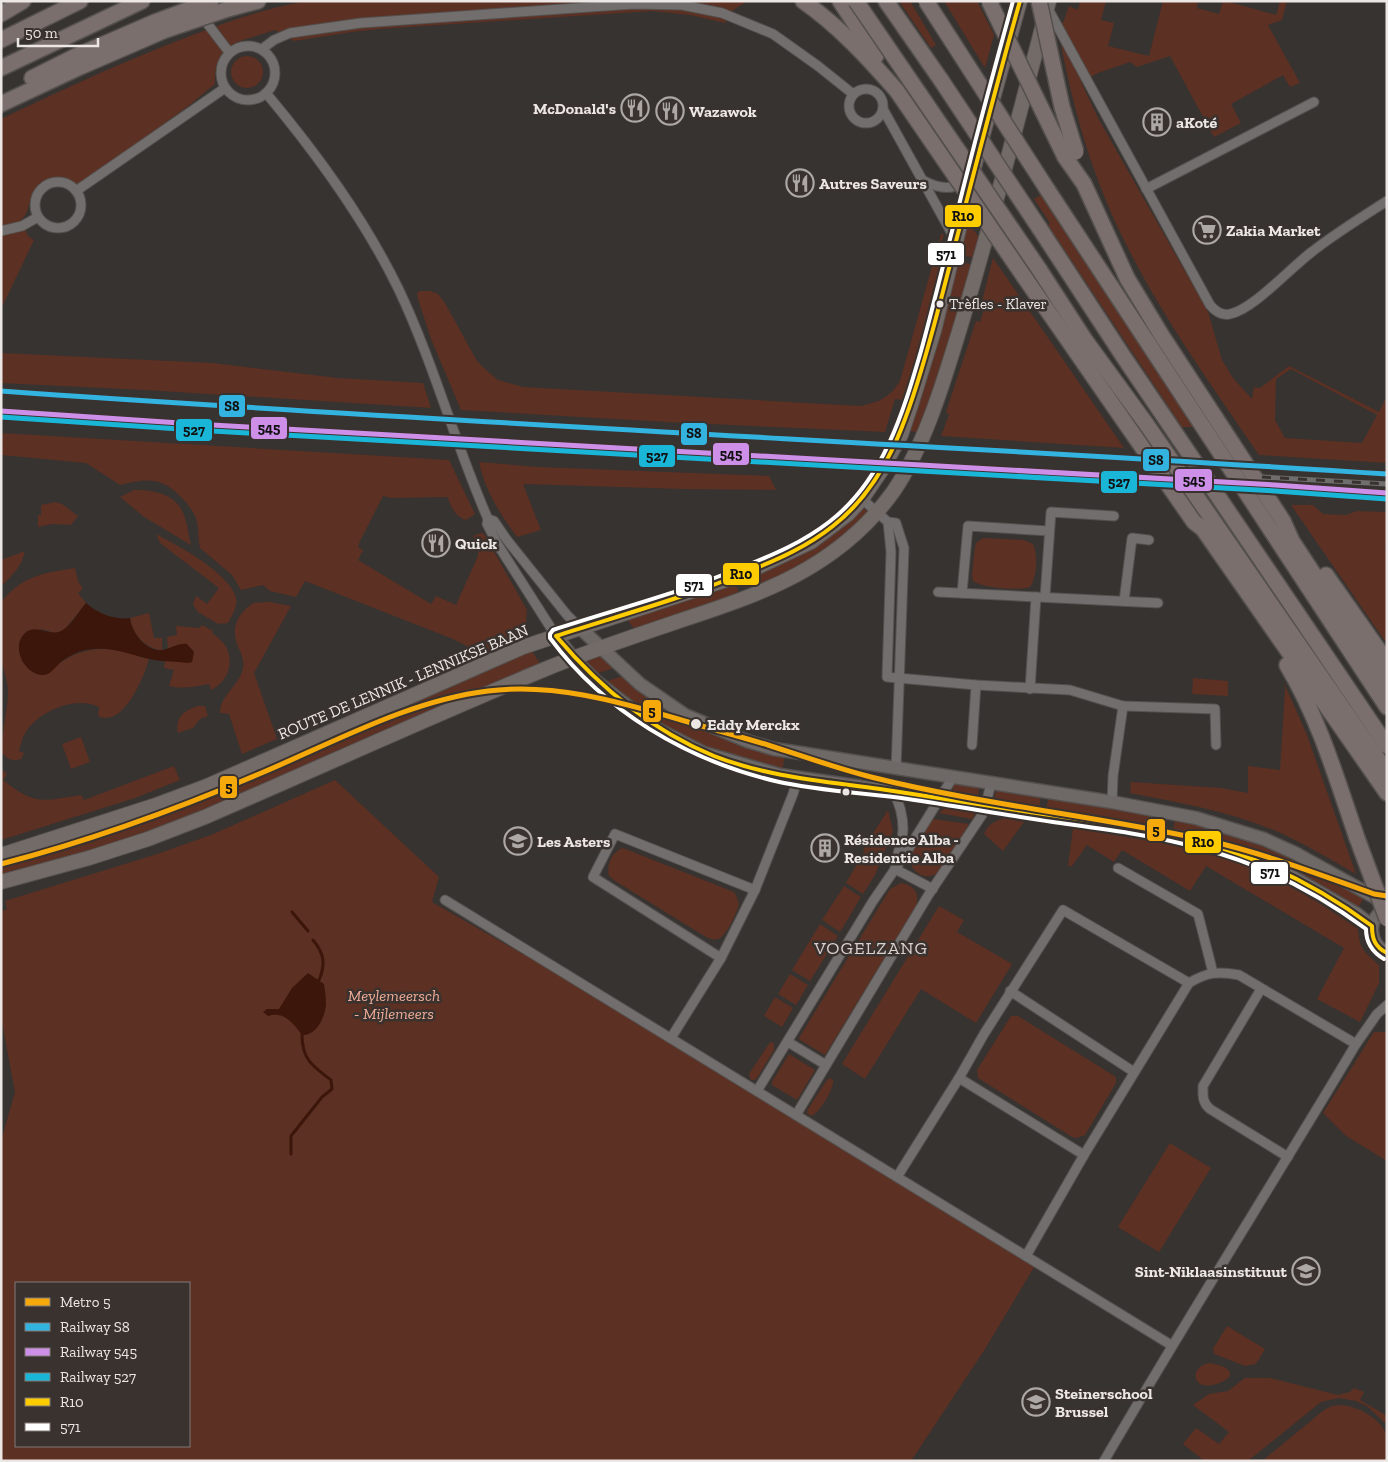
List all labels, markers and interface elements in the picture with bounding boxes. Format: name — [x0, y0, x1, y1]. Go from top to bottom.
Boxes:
scale bar — [18, 15, 98, 47]
text: 50 m — [25, 24, 58, 42]
restaurant icon: McDonald's — [620, 93, 650, 123]
restaurant icon: Wazawok — [655, 96, 685, 126]
place label: McDonald's — [533, 99, 616, 118]
place label: Wazawok — [689, 102, 757, 121]
building icon: aKoté — [1142, 107, 1172, 137]
place label: aKoté — [1176, 113, 1217, 132]
restaurant icon: Autres Saveurs — [785, 168, 815, 198]
place label: Autres Saveurs — [819, 174, 927, 193]
line badge: R10 — [944, 204, 982, 228]
text: R10 — [952, 208, 974, 225]
supermarket icon: Zakia Market — [1192, 215, 1222, 245]
place label: Zakia Market — [1226, 221, 1321, 240]
line badge: 571 — [927, 242, 965, 266]
text: 571 — [936, 246, 956, 263]
place label: Trèfles - Klaver — [949, 295, 1047, 313]
marker: Trèfles - Klaver — [935, 299, 945, 309]
line badge: S8 — [218, 394, 246, 418]
text: S8 — [224, 398, 240, 415]
line badge: 545 — [250, 416, 288, 440]
line badge: 527 — [175, 418, 213, 442]
text: 545 — [258, 420, 280, 437]
text: 527 — [183, 422, 205, 439]
line badge: S8 — [680, 422, 708, 446]
text: S8 — [686, 425, 702, 442]
line badge: 545 — [712, 442, 750, 466]
line badge: 527 — [638, 444, 676, 468]
text: 545 — [720, 446, 742, 463]
text: 527 — [646, 448, 668, 465]
line badge: S8 — [1142, 448, 1170, 472]
text: S8 — [1148, 452, 1164, 469]
line badge: 545 — [1174, 468, 1213, 492]
line badge: 527 — [1100, 470, 1138, 494]
text: 545 — [1183, 472, 1205, 489]
text: 527 — [1108, 474, 1130, 491]
restaurant icon: Quick — [421, 528, 451, 558]
place label: Quick — [455, 534, 497, 553]
line badge: R10 — [722, 562, 760, 586]
text: R10 — [730, 566, 752, 583]
line badge: 571 — [675, 573, 713, 597]
text: 571 — [684, 577, 704, 594]
street label: ROUTE DE LENNIK - LENNIKSE BAAN — [275, 620, 531, 744]
line badge: 5 — [642, 699, 662, 723]
text: 5 — [648, 703, 656, 720]
place label: Eddy Merckx — [707, 715, 800, 734]
marker: Eddy Merckx — [689, 717, 703, 731]
line badge: 5 — [219, 775, 238, 799]
text: 5 — [225, 779, 233, 796]
unlabelled marker — [841, 787, 851, 797]
line badge: 5 — [1146, 818, 1166, 842]
text: 5 — [1152, 822, 1160, 839]
school or university icon: Les Asters — [503, 826, 533, 856]
place label: Résidence Alba - Residentie Alba — [844, 830, 959, 867]
line badge: R10 — [1184, 830, 1222, 854]
place label: Les Asters — [537, 832, 610, 851]
building icon: Résidence Alba - Residentie Alba — [810, 833, 840, 863]
text: R10 — [1192, 834, 1214, 851]
line badge: 571 — [1250, 861, 1289, 885]
text: 571 — [1260, 864, 1280, 881]
district label: VOGELZANG — [813, 937, 928, 959]
park label: Meylemeersch - Mijlemeers — [348, 986, 440, 1023]
school or university icon: Sint-Niklaasinstituut — [1291, 1256, 1321, 1286]
place label: Sint-Niklaasinstituut — [1135, 1262, 1288, 1281]
legend — [15, 1282, 190, 1447]
text: Metro 5 — [60, 1293, 111, 1311]
text: Railway S8 — [60, 1318, 130, 1336]
text: Railway 545 — [60, 1343, 137, 1361]
text: Railway 527 — [60, 1368, 136, 1386]
place label: Steinerschool Brussel — [1055, 1384, 1153, 1421]
school or university icon: Steinerschool Brussel — [1021, 1387, 1051, 1417]
text: R10 — [60, 1393, 84, 1411]
text: 571 — [60, 1418, 81, 1436]

